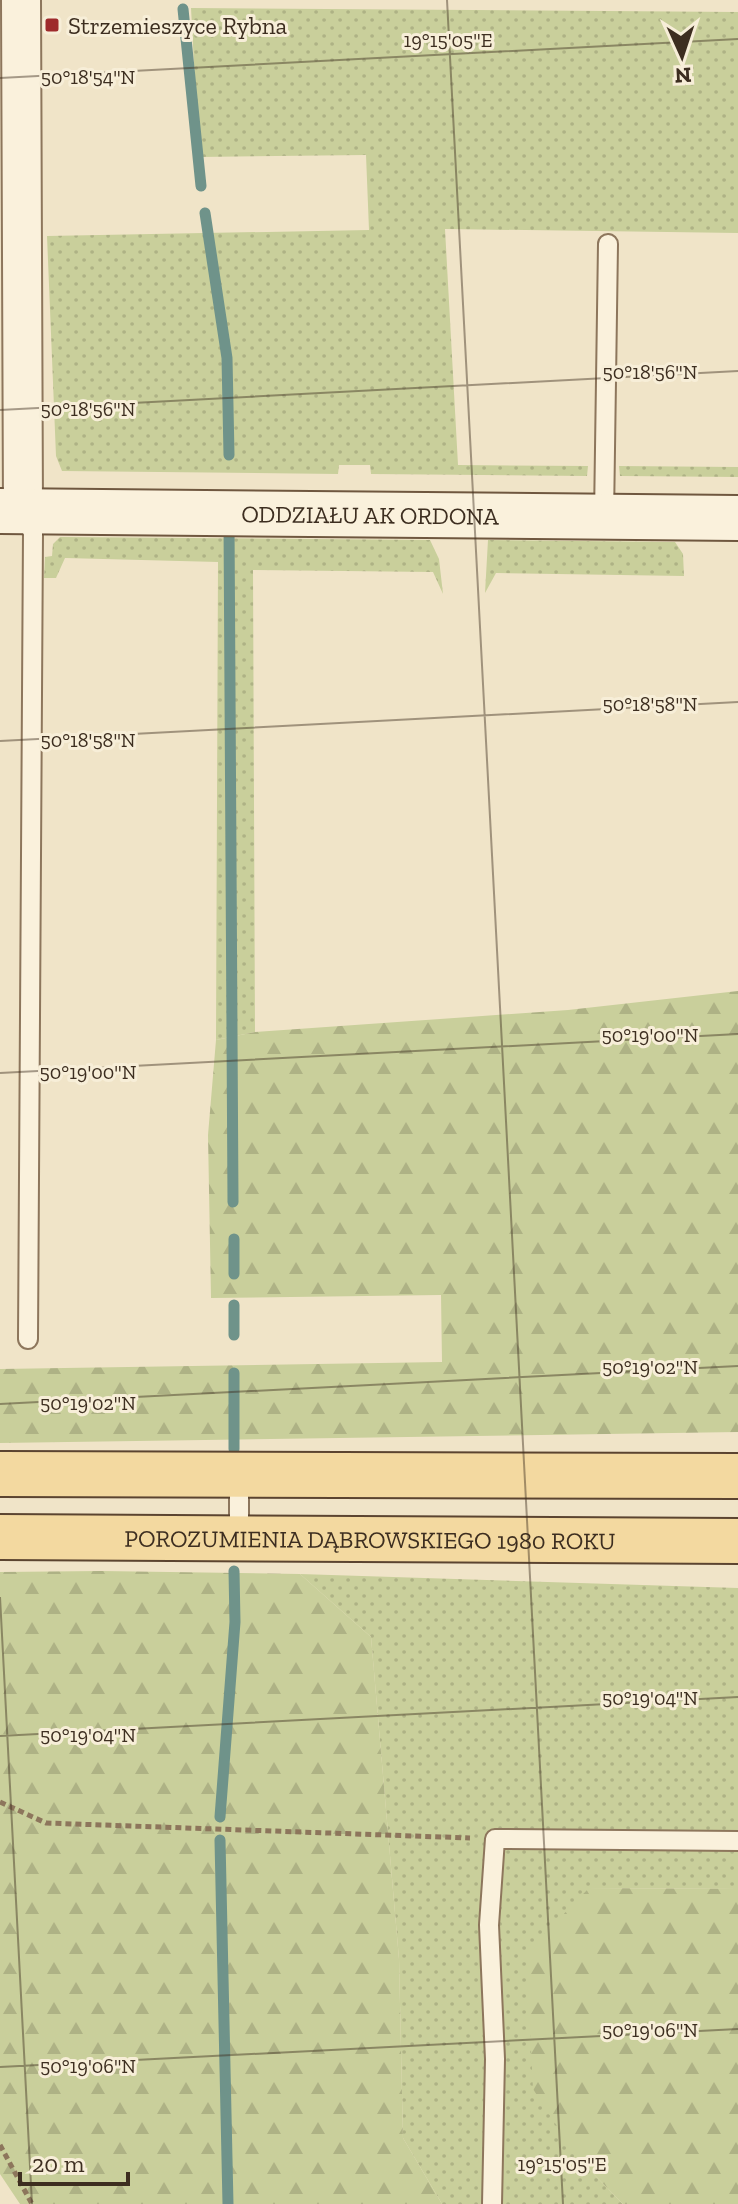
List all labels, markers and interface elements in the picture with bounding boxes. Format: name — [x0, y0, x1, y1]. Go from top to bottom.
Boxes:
place label: Strzemieszyce Rybna — [68, 11, 288, 40]
marker: Strzemieszyce Rybna — [43, 16, 61, 34]
north arrow — [642, 16, 722, 96]
text: 19°15'05"E — [404, 28, 492, 52]
text: N — [674, 62, 692, 89]
text: 50°18'54"N — [41, 65, 136, 89]
text: 50°18'56"N — [603, 360, 698, 384]
text: 50°18'56"N — [41, 397, 136, 421]
street label: ODDZIAŁU AK ORDONA — [241, 499, 499, 530]
text: 50°18'58"N — [602, 692, 698, 716]
text: 50°18'58"N — [40, 728, 136, 752]
text: 50°19'00"N — [601, 1023, 699, 1047]
text: 50°19'00"N — [39, 1060, 137, 1084]
text: 50°19'02"N — [602, 1355, 698, 1379]
text: 50°19'02"N — [40, 1391, 136, 1415]
street label: POROZUMIENIA DĄBROWSKIEGO 1980 ROKU — [124, 1523, 616, 1555]
text: 50°19'04"N — [602, 1686, 698, 1710]
text: 50°19'04"N — [40, 1723, 136, 1747]
text: 50°19'06"N — [602, 2018, 698, 2042]
text: 50°19'06"N — [40, 2054, 136, 2078]
scale bar — [20, 2136, 128, 2186]
text: 20 m — [32, 2149, 85, 2178]
text: 19°15'05"E — [518, 2152, 606, 2176]

